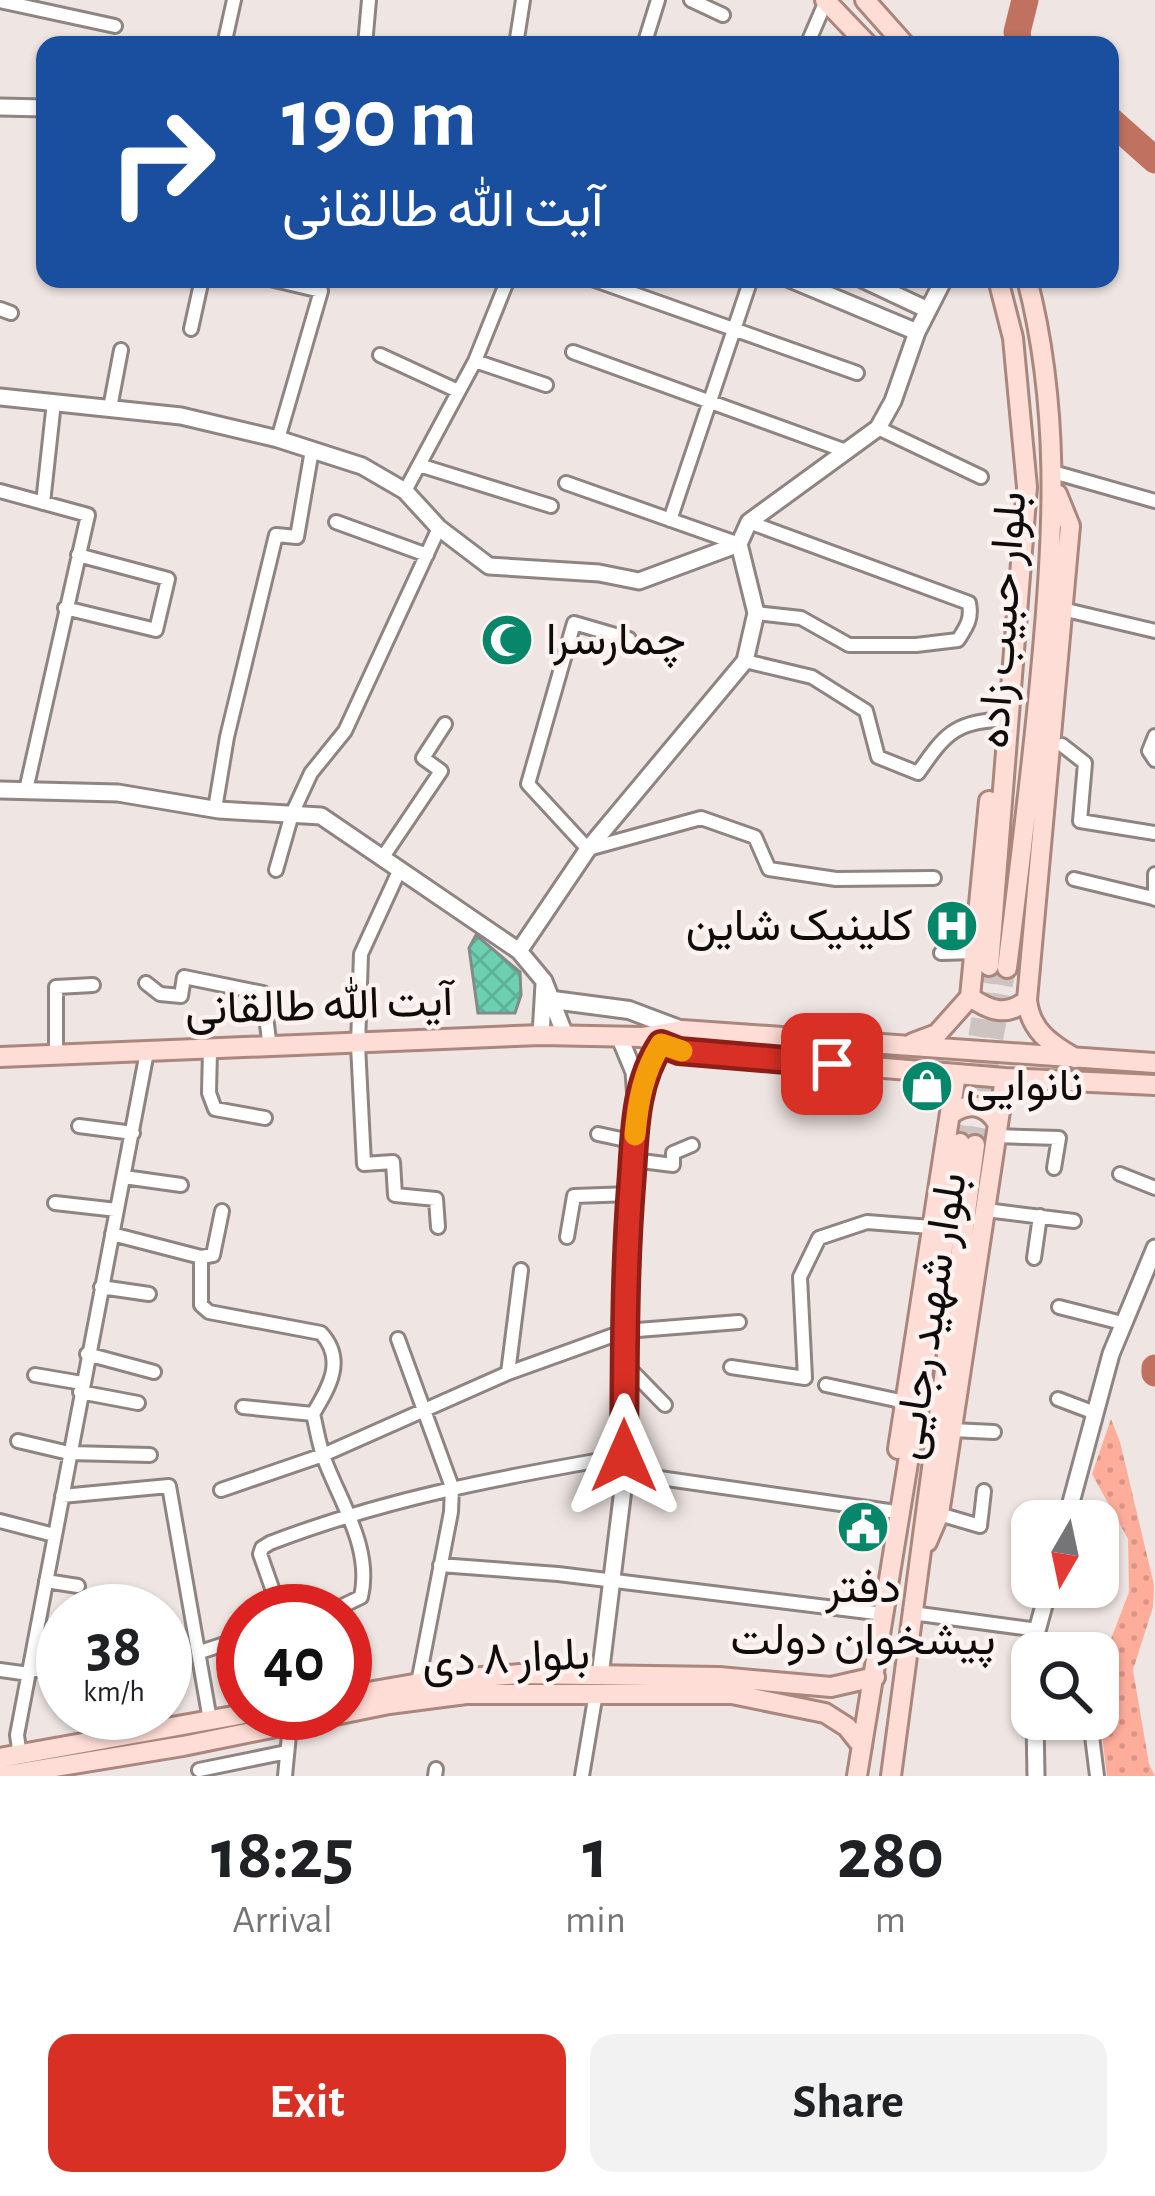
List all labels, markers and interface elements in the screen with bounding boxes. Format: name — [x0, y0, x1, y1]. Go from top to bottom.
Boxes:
text: 190 m — [282, 78, 477, 162]
icon: right — [84, 84, 240, 240]
text: آیت الله طالقانی — [282, 183, 604, 237]
street label: بلوار حبیب زاده — [972, 490, 1037, 750]
mosque icon: چمارسرا — [479, 612, 535, 668]
place label: چمارسرا — [546, 618, 686, 669]
hospital icon: کلینیک شاین — [924, 898, 980, 954]
place label: کلینیک شاین — [686, 904, 913, 951]
street label: آیت الله طالقانی — [184, 974, 457, 1035]
pin — [781, 1013, 883, 1115]
icon: arrive — [799, 1031, 865, 1097]
shop icon: نانوایی — [899, 1058, 955, 1114]
place label: نانوایی — [966, 1064, 1083, 1112]
street label: بلوار شهید رجایی — [885, 1169, 978, 1463]
position arrow — [561, 1393, 687, 1519]
public building icon: دفتر پیشخوان دولت — [835, 1499, 891, 1555]
north arrow — [1011, 1500, 1119, 1608]
map controls — [1011, 1500, 1119, 1740]
place label: دفتر پیشخوان دولت — [730, 1566, 996, 1669]
speed limit sign: 40 — [216, 1584, 372, 1740]
text: 38 — [86, 1617, 142, 1677]
street label: بلوار ۸ دی — [421, 1632, 591, 1689]
button: search — [1011, 1632, 1119, 1740]
text: km/h — [83, 1677, 145, 1707]
text: 18:25 — [211, 1819, 354, 1891]
text: 1 — [583, 1819, 608, 1891]
text: 280 — [837, 1819, 944, 1891]
text: Arrival — [232, 1901, 333, 1940]
text: min — [565, 1901, 626, 1940]
text: m — [875, 1901, 906, 1940]
button: Exit — [48, 2034, 566, 2172]
button: Share — [590, 2034, 1107, 2172]

